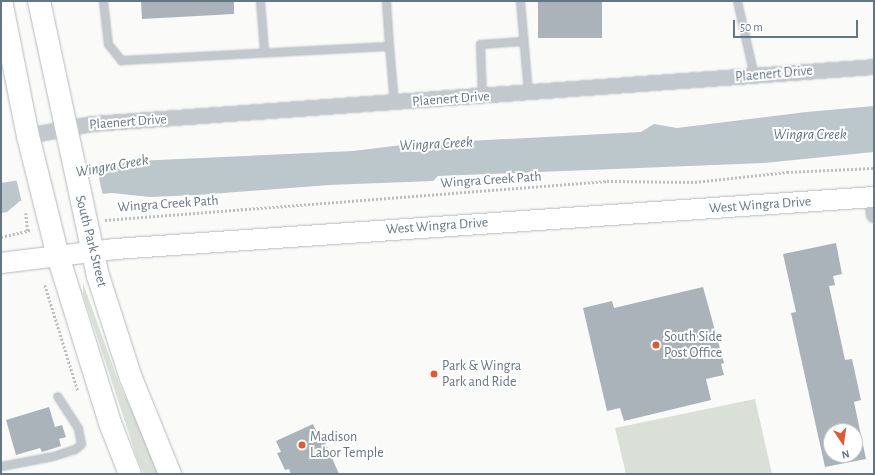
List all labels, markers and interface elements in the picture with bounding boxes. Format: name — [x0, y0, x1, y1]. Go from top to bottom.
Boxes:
scale bar — [735, 12, 860, 38]
text: 50 m — [740, 21, 763, 33]
street label: Plaenert Drive — [735, 62, 813, 86]
street label: Plaenert Drive — [412, 88, 490, 110]
street label: Plaenert Drive — [89, 111, 167, 133]
water label: Wingra Creek — [773, 126, 847, 144]
water label: Wingra Creek — [399, 133, 473, 155]
water label: Wingra Creek — [74, 151, 150, 181]
street label: Wingra Creek Path — [440, 168, 542, 192]
street label: Wingra Creek Path — [117, 192, 219, 216]
street label: South Park Street — [72, 193, 110, 289]
street label: West Wingra Drive — [708, 193, 812, 217]
street label: West Wingra Drive — [385, 214, 489, 238]
place label: South Side Post Office — [664, 329, 722, 362]
marker: South Side Post Office — [651, 340, 661, 350]
place label: Park & Wingra Park and Ride — [442, 358, 521, 390]
marker: Park & Wingra Park and Ride — [429, 369, 439, 379]
north arrow — [823, 423, 863, 463]
place label: Madison Labor Temple — [310, 429, 384, 462]
marker: Madison Labor Temple — [297, 440, 307, 450]
text: N — [841, 448, 851, 460]

